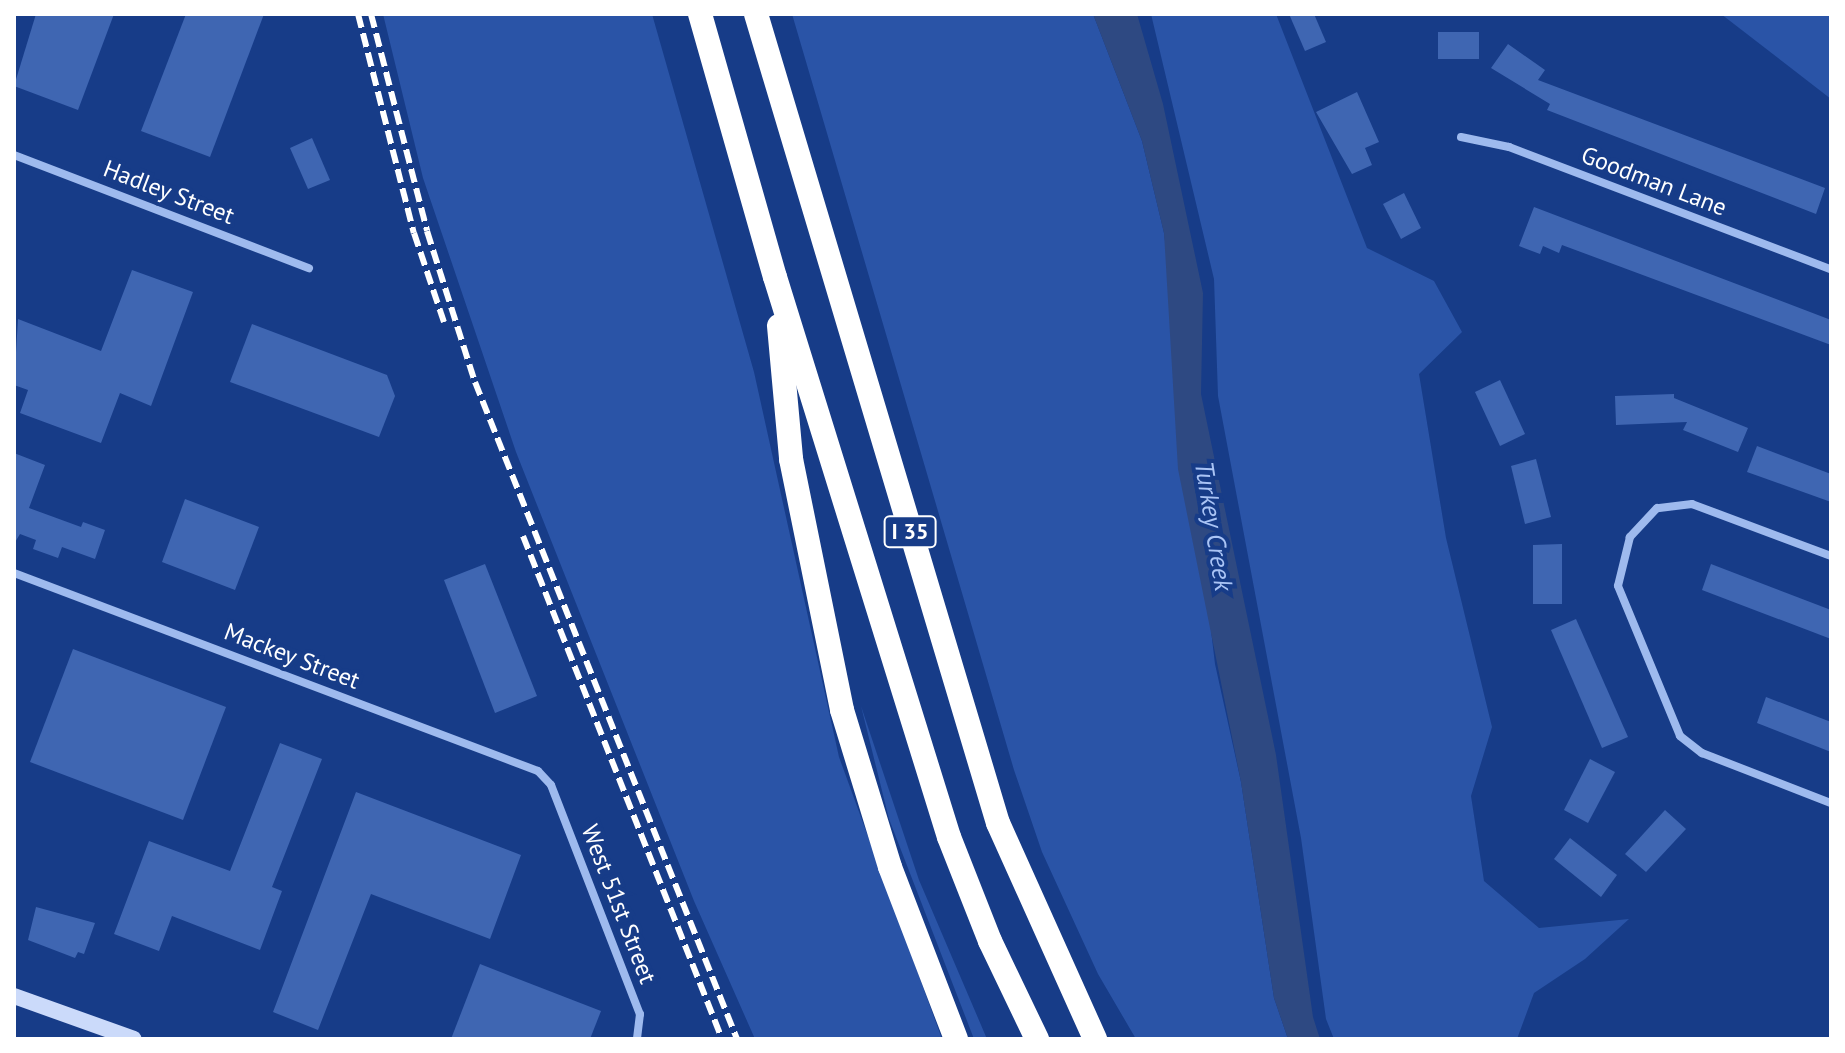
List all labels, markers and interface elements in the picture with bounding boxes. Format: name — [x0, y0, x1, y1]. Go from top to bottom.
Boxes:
street label: Goodman Lane — [1577, 140, 1731, 222]
street label: Hadley Street — [99, 154, 239, 230]
water label: Turkey Creek — [1188, 458, 1240, 594]
road number: I 35 — [882, 514, 938, 550]
street label: Mackey Street — [220, 617, 364, 695]
street label: West 51st Street — [575, 821, 663, 987]

